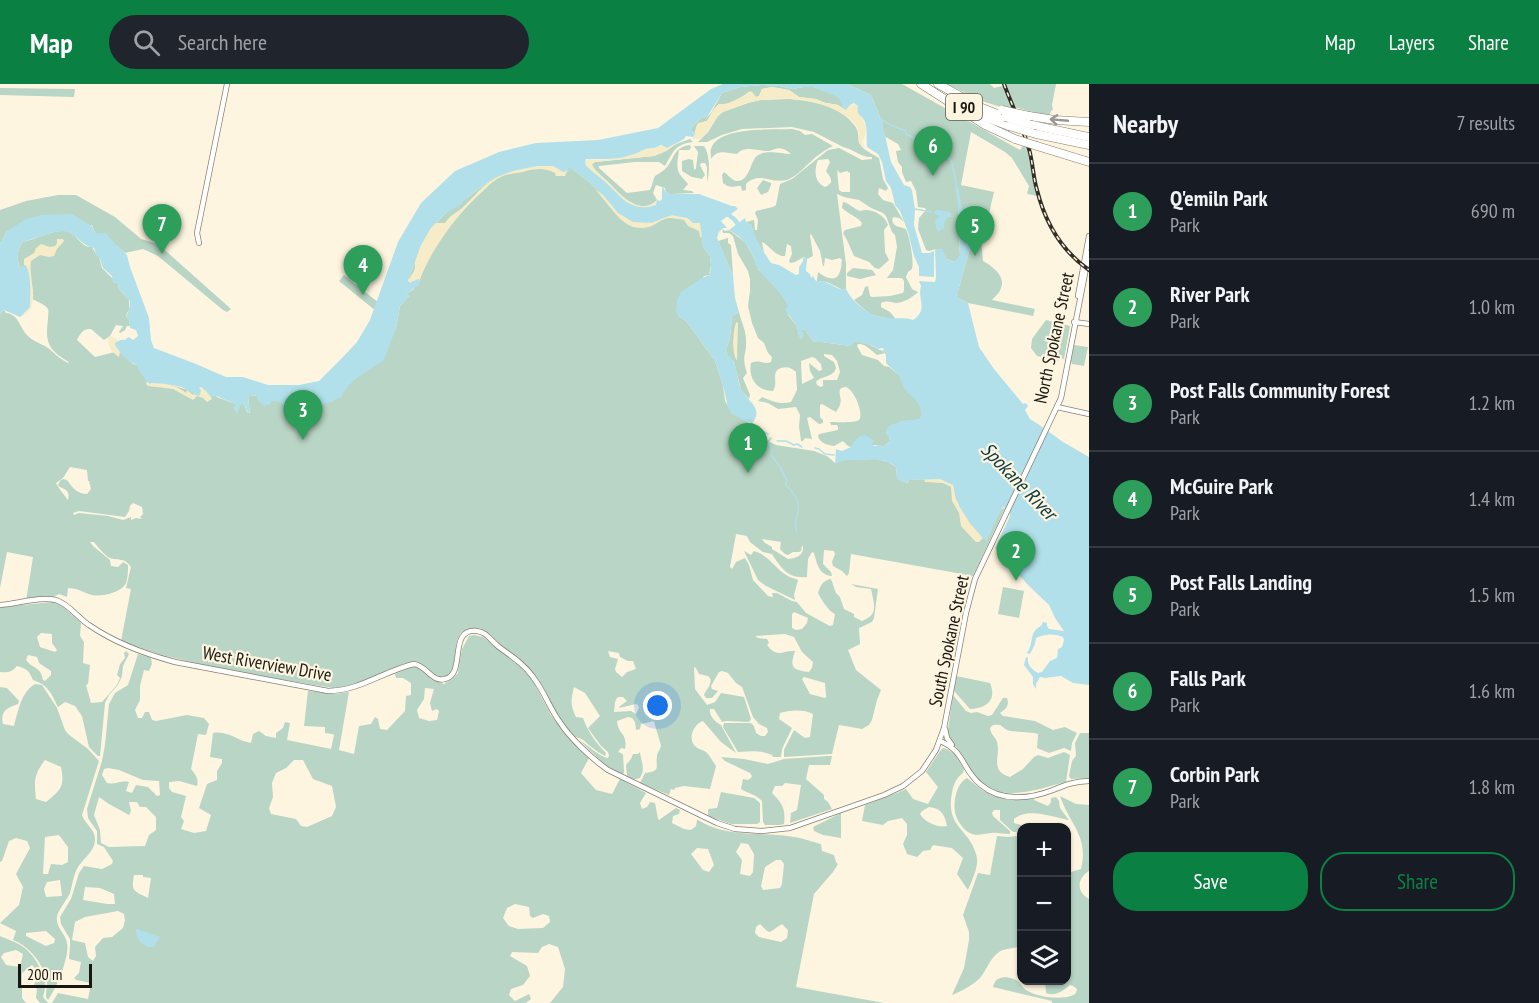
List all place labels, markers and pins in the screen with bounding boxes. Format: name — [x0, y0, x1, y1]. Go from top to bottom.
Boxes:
pin: 6 — [914, 126, 952, 176]
pin: 7 — [142, 204, 182, 254]
pin: 5 — [956, 206, 994, 256]
pin: 4 — [344, 246, 382, 295]
pin: 3 — [284, 390, 322, 440]
pin: 1 — [728, 424, 768, 473]
pin: 2 — [996, 532, 1036, 581]

